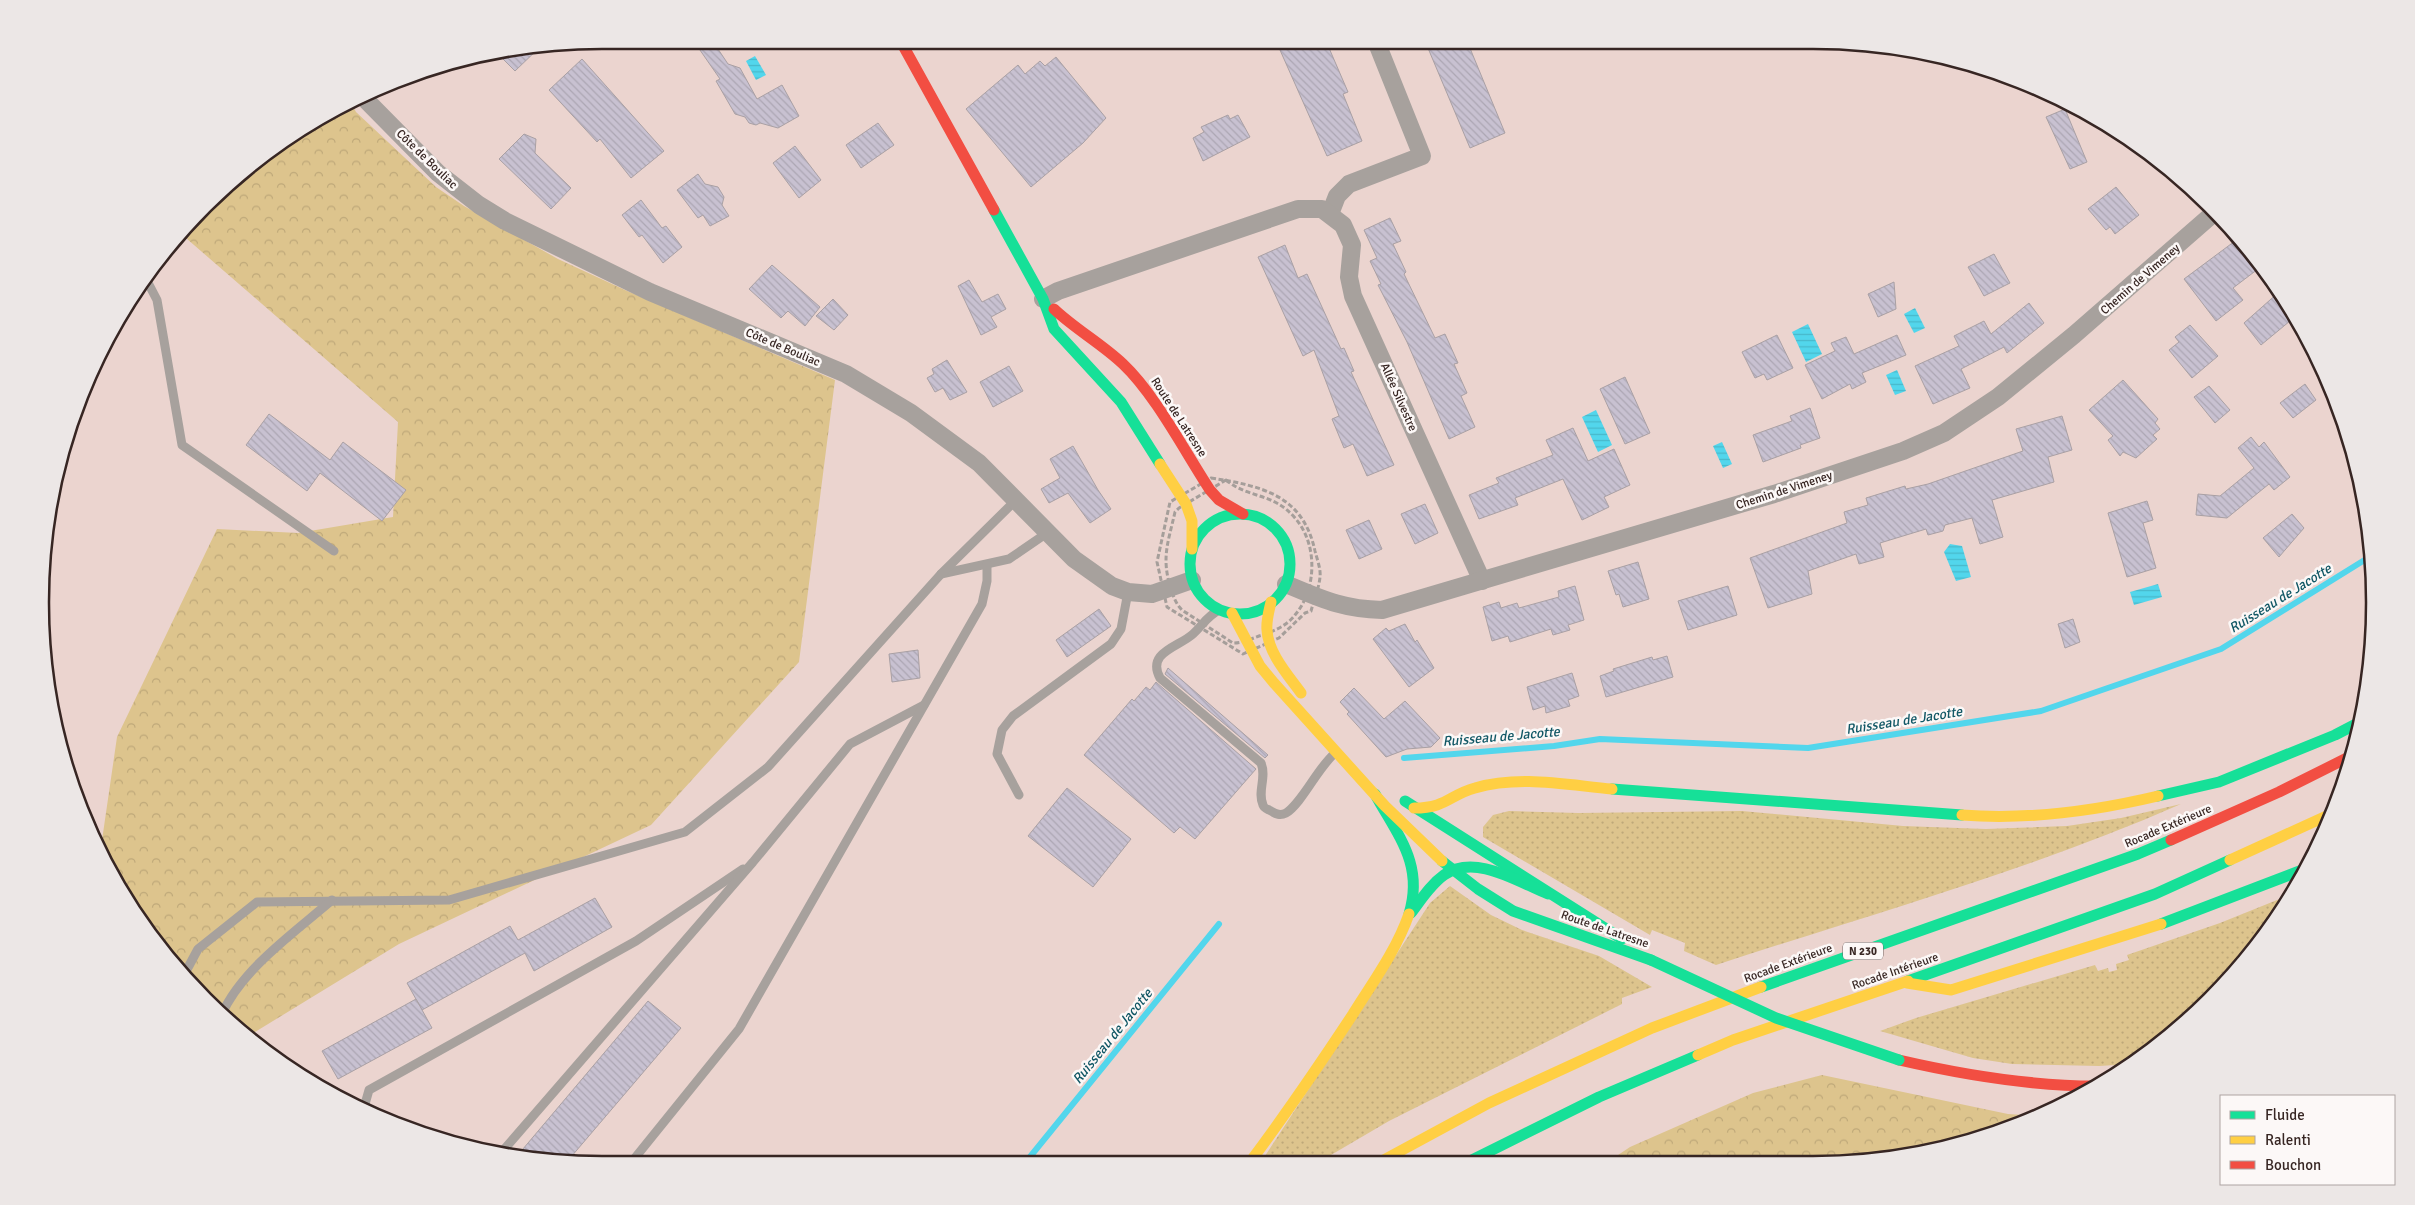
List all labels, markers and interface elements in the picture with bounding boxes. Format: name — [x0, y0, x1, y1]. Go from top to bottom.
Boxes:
street label: Côte de Bouliac — [393, 126, 461, 193]
street label: Chemin de Vimeney — [2097, 240, 2183, 318]
street label: Côte de Bouliac — [743, 325, 823, 370]
street label: Allée Silvestre — [1377, 361, 1420, 434]
street label: Route de Latresne — [1147, 375, 1210, 460]
street label: Chemin de Vimeney — [1734, 468, 1835, 513]
water label: Ruisseau de Jacotte — [2226, 560, 2335, 637]
water label: Ruisseau de Jacotte — [1845, 703, 1964, 738]
water label: Ruisseau de Jacotte — [1442, 723, 1561, 750]
street label: Rocade Extérieure — [2122, 801, 2214, 852]
street label: Route de Latresne — [1559, 907, 1651, 952]
street label: Rocade Extérieure — [1742, 941, 1834, 986]
road number: N 230 — [1843, 942, 1883, 959]
street label: Rocade Intérieure — [1850, 950, 1941, 993]
water label: Ruisseau de Jacotte — [1069, 985, 1157, 1087]
legend — [2220, 1095, 2395, 1185]
text: Fluide — [2265, 1106, 2305, 1124]
text: Ralenti — [2265, 1131, 2311, 1149]
text: Bouchon — [2265, 1156, 2321, 1174]

